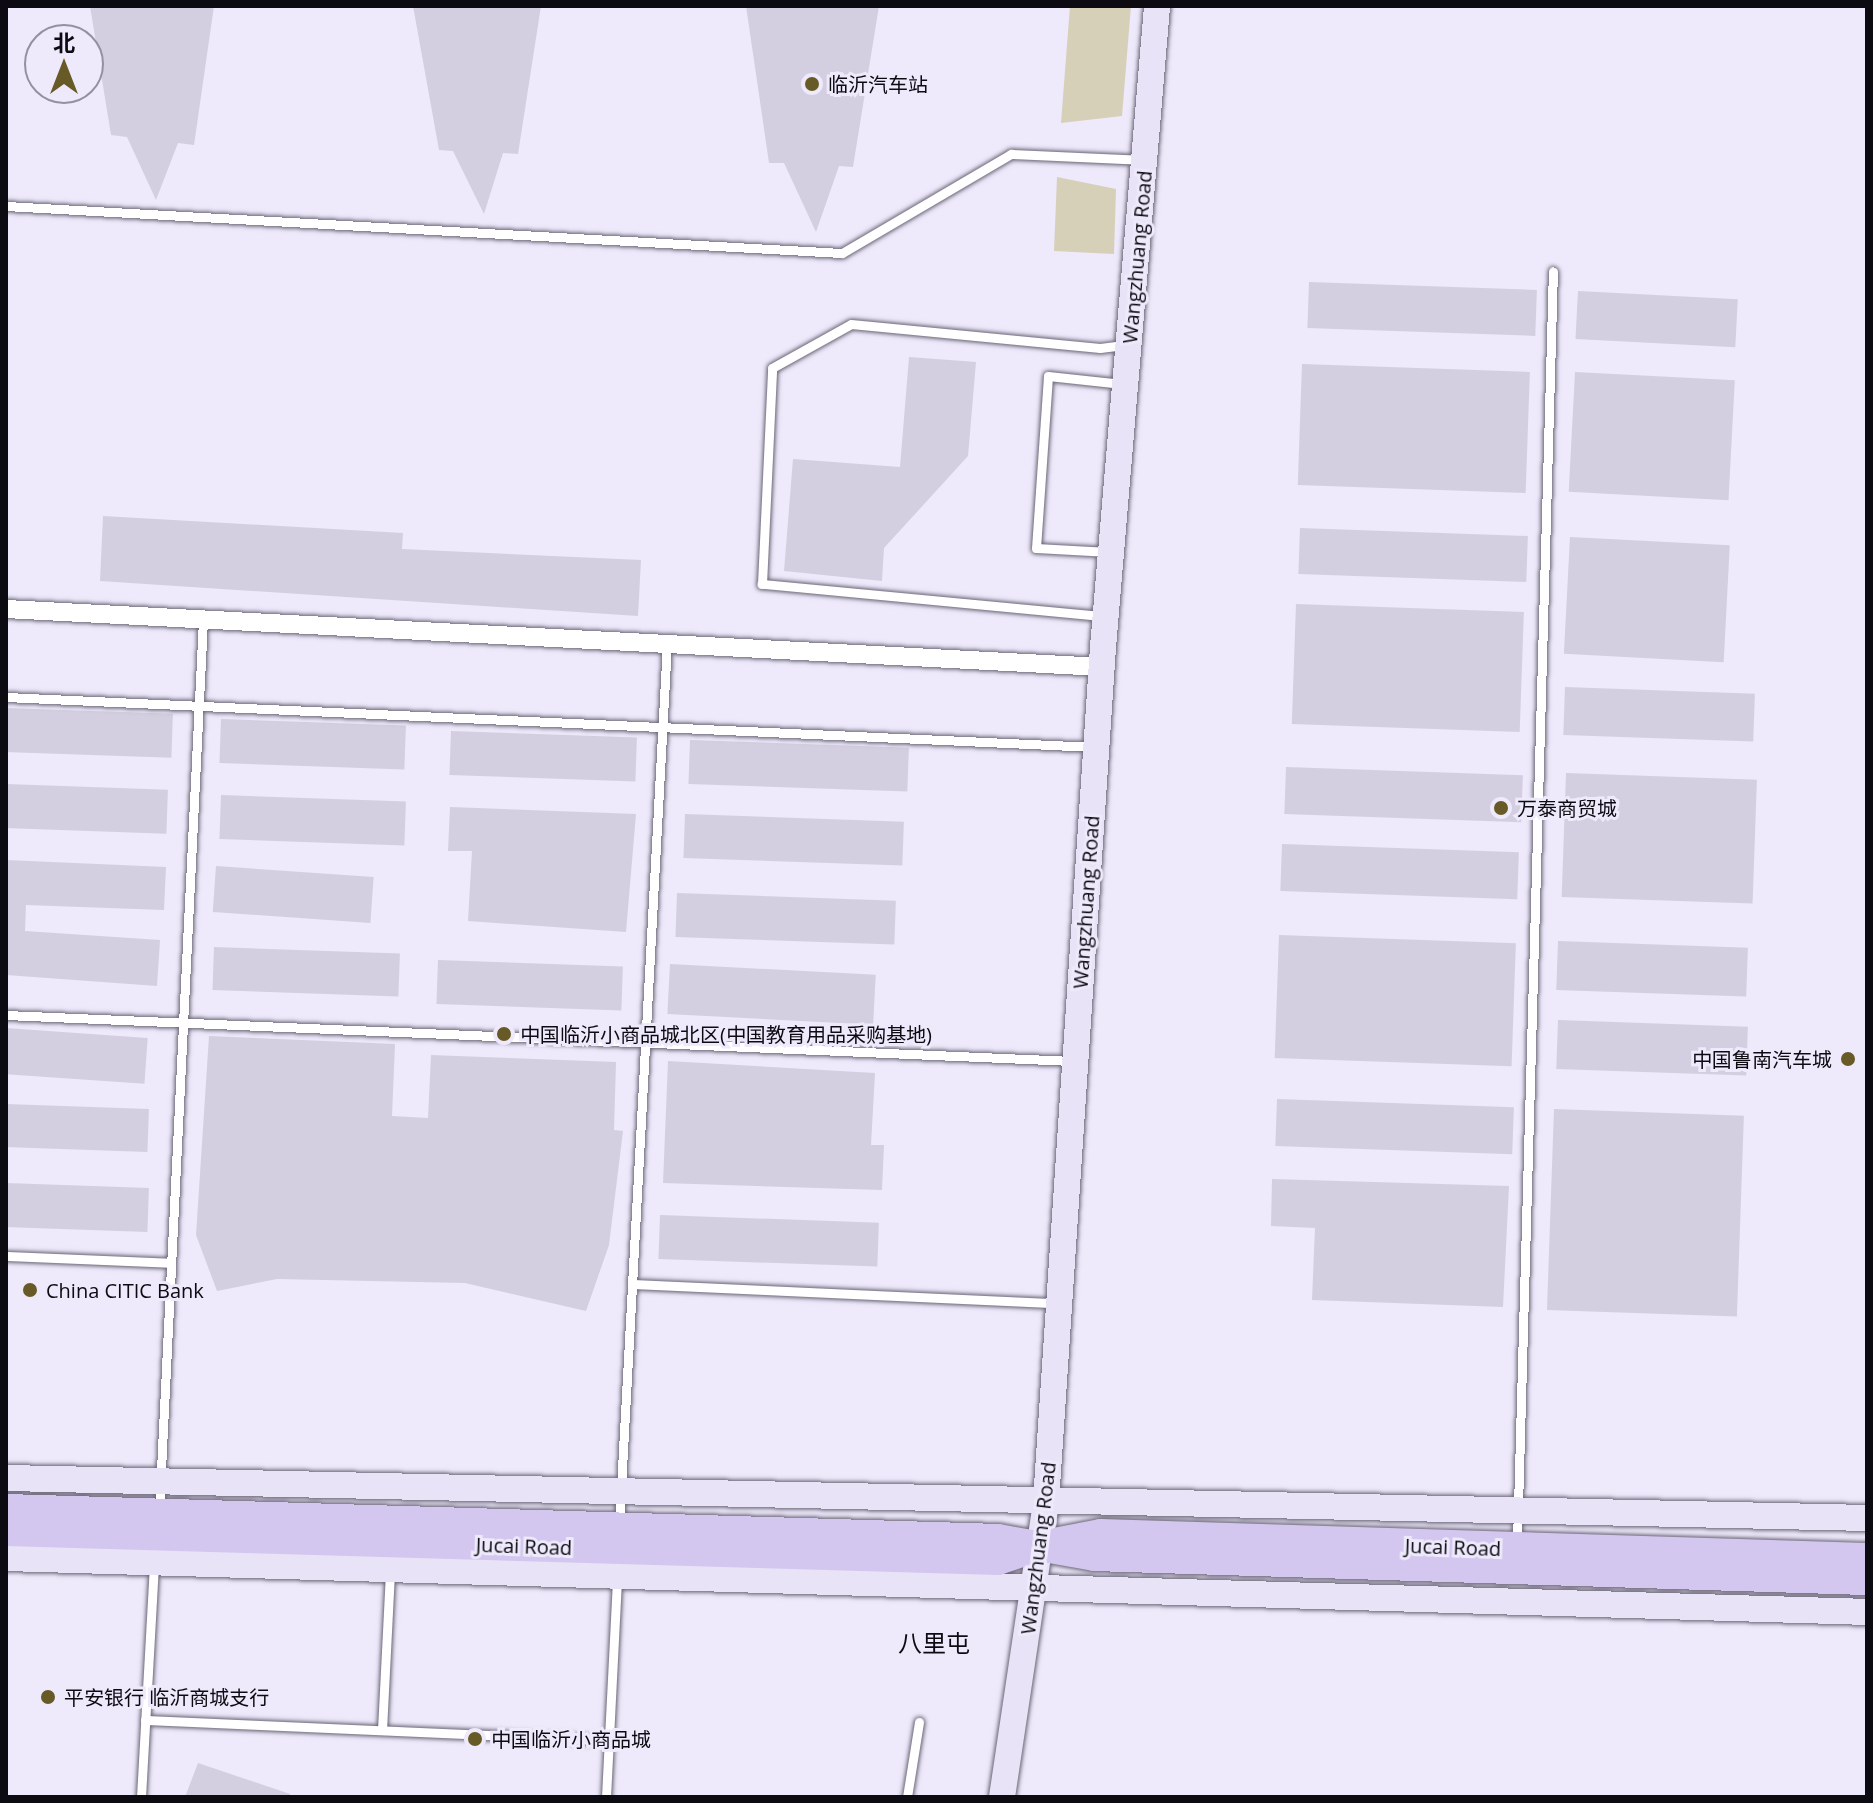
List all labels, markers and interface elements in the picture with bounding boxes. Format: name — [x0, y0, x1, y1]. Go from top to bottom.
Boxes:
north arrow — [24, 24, 104, 104]
text: 北 — [53, 27, 75, 57]
place label: 临沂汽车站 — [828, 72, 928, 96]
marker: 临沂汽车站 — [803, 75, 821, 93]
street label: Wangzhuang Road — [1117, 169, 1157, 345]
place label: 万泰商贸城 — [1517, 796, 1617, 820]
marker: 万泰商贸城 — [1492, 799, 1510, 817]
street label: Wangzhuang Road — [1068, 814, 1104, 990]
place label: 中国临沂小商品城北区(中国教育用品采购基地) — [520, 1022, 932, 1046]
marker: 中国临沂小商品城北区(中国教育用品采购基地) — [495, 1025, 513, 1043]
place label: 中国鲁南汽车城 — [1692, 1047, 1832, 1071]
marker: 中国鲁南汽车城 — [1839, 1050, 1857, 1068]
place label: China CITIC Bank — [46, 1278, 204, 1302]
marker: China CITIC Bank — [21, 1281, 39, 1299]
street label: Wangzhuang Road — [1016, 1460, 1060, 1636]
street label: Jucai Road — [475, 1532, 573, 1560]
street label: Jucai Road — [1404, 1533, 1502, 1561]
district label: 八里屯 — [898, 1629, 970, 1657]
place label: 平安银行 临沂商城支行 — [64, 1685, 269, 1709]
marker: 平安银行 临沂商城支行 — [39, 1688, 57, 1706]
place label: 中国临沂小商品城 — [491, 1727, 651, 1751]
marker: 中国临沂小商品城 — [466, 1730, 484, 1748]

